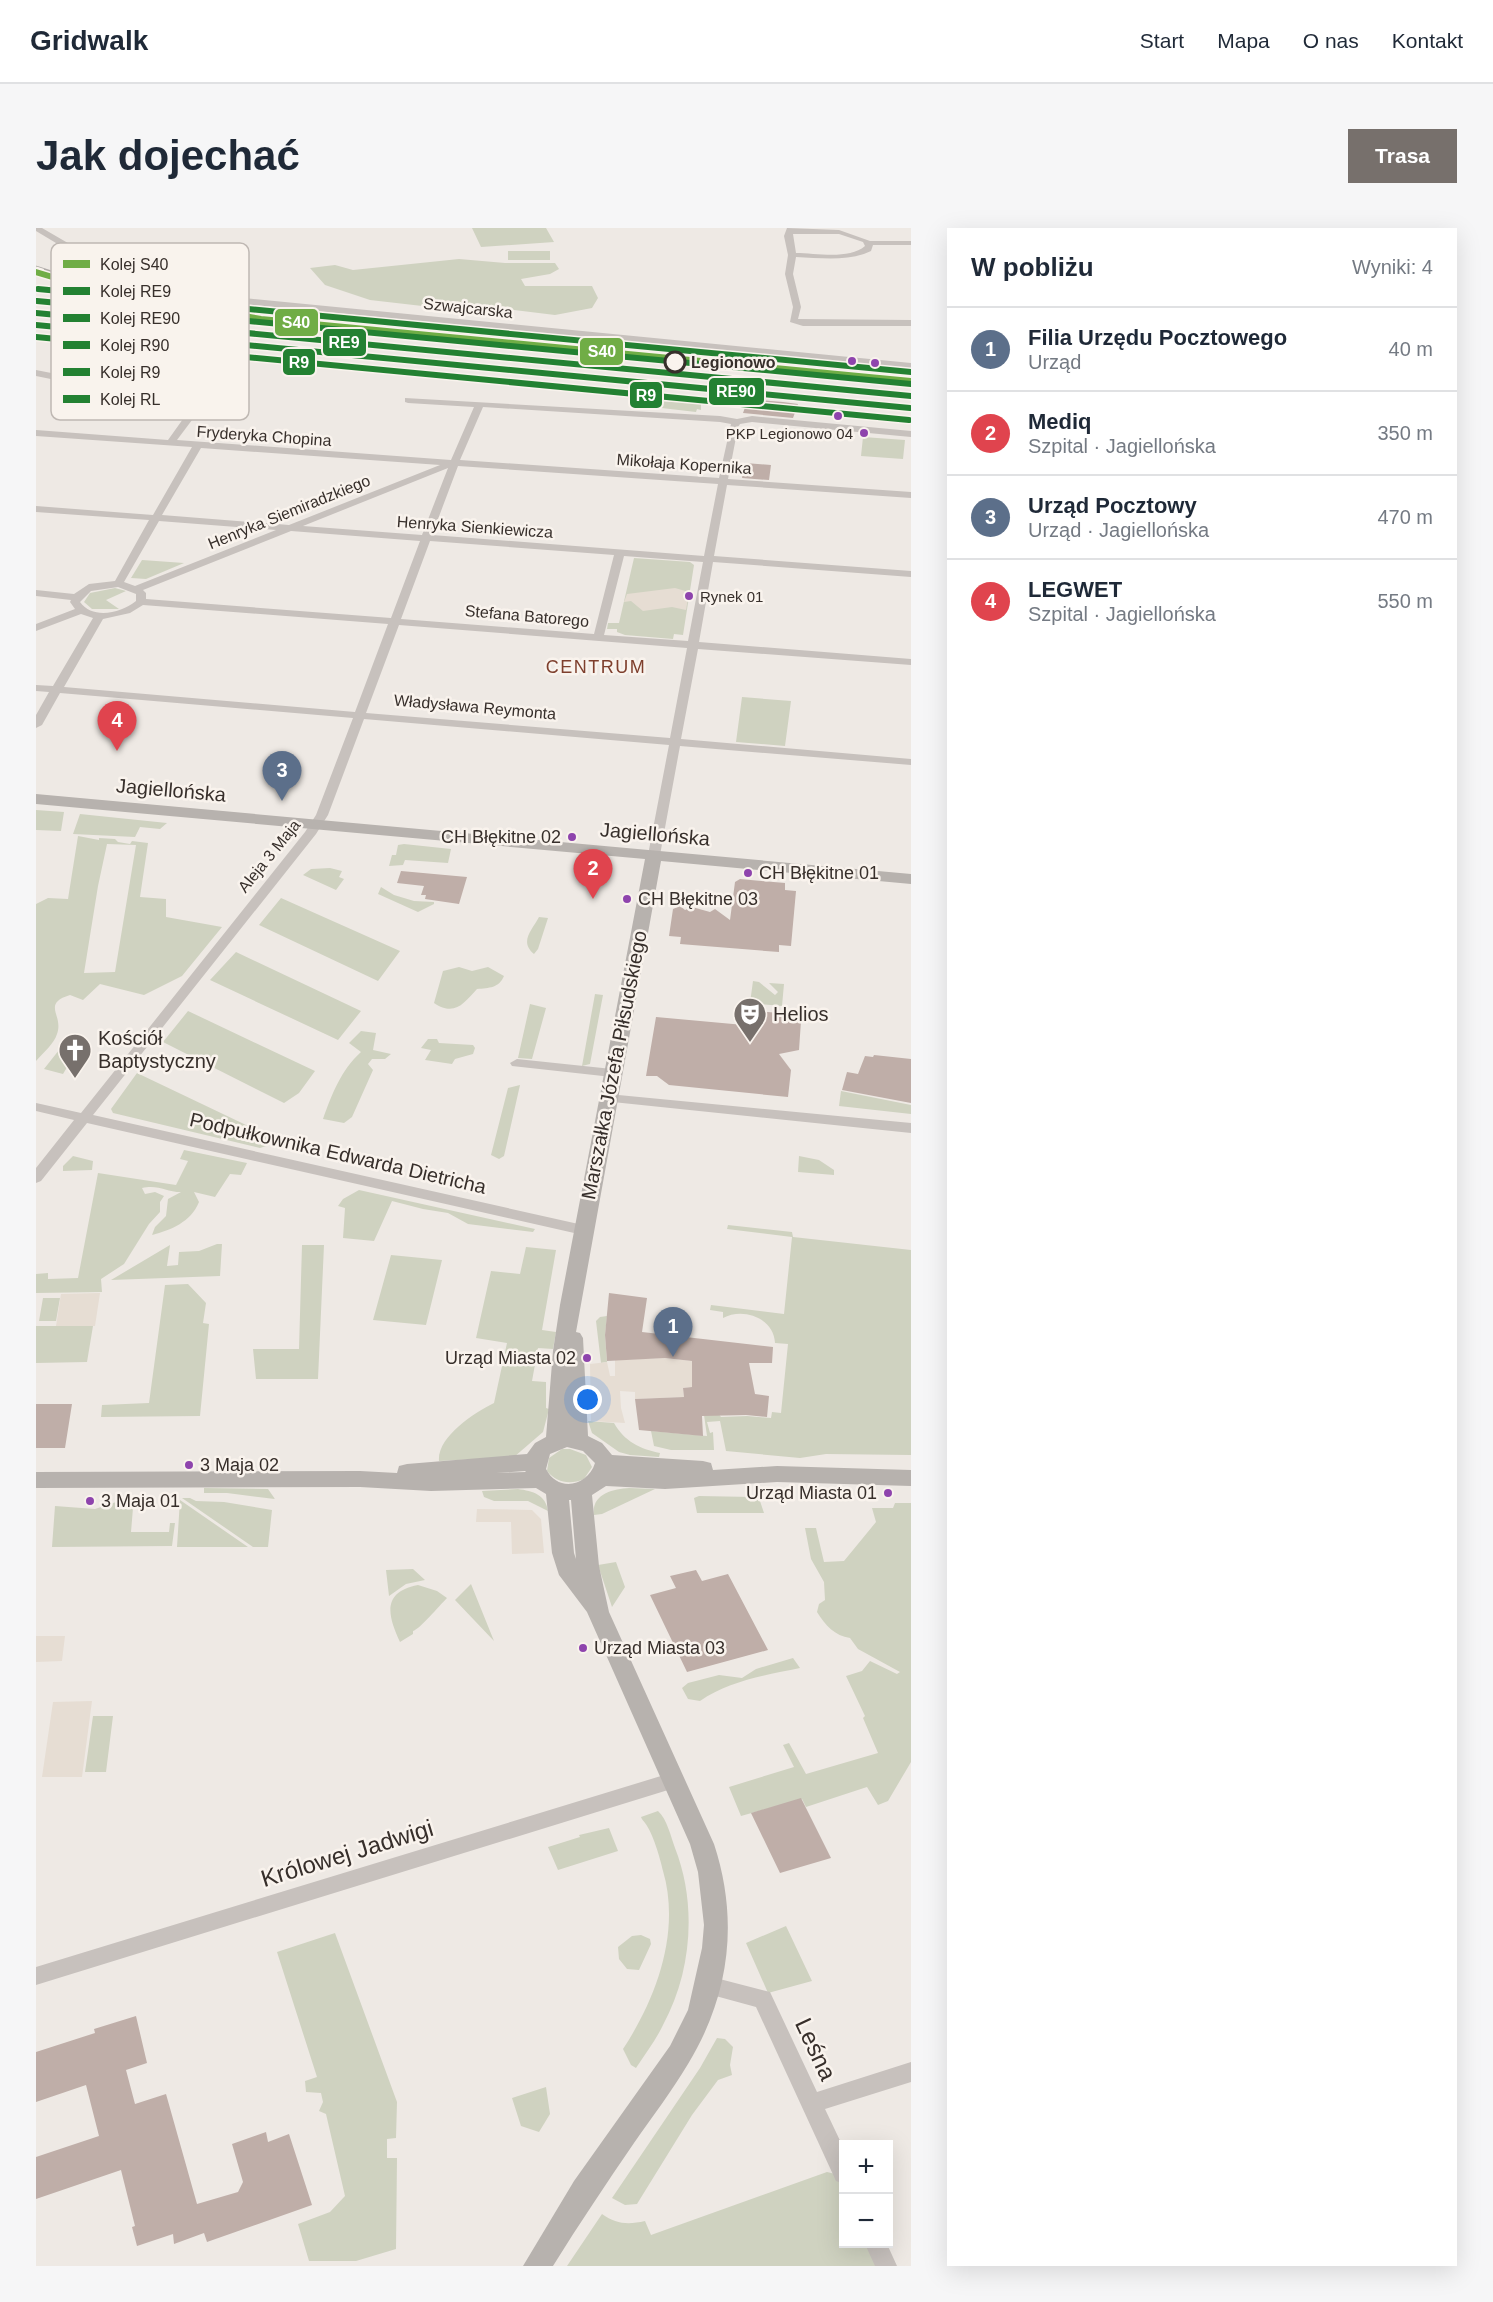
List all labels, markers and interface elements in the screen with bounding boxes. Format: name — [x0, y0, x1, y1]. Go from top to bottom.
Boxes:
text: Gridwalk — [30, 25, 148, 56]
text: Start — [1140, 29, 1184, 52]
text: Mapa — [1217, 29, 1270, 52]
text: O nas — [1303, 29, 1359, 52]
text: Kontakt — [1392, 29, 1463, 52]
button: Trasa — [1348, 129, 1457, 183]
text: Jak dojechać — [36, 132, 300, 179]
legend — [51, 243, 249, 420]
text: W pobliżu — [971, 252, 1094, 282]
text: Kolej S40 — [100, 256, 169, 273]
text: Wyniki: 4 — [1352, 256, 1433, 278]
text: Kolej RE9 — [100, 283, 171, 300]
street label: Szwajcarska — [422, 295, 514, 321]
line badge: S40 — [274, 308, 319, 337]
text: Kolej RE90 — [100, 310, 180, 327]
text: S40 — [282, 314, 310, 331]
text: Filia Urzędu Pocztowego — [1028, 325, 1287, 350]
line badge: RE9 — [322, 328, 367, 357]
text: RE9 — [328, 334, 360, 351]
text: Kolej R90 — [100, 337, 169, 354]
line badge: S40 — [579, 337, 624, 366]
text: 1 — [985, 338, 996, 360]
text: 40 m — [1389, 338, 1433, 360]
text: S40 — [588, 343, 616, 360]
line badge: R9 — [282, 348, 316, 376]
marker: Legionowo — [664, 351, 686, 373]
text: Urząd — [1028, 351, 1081, 373]
text: R9 — [289, 354, 309, 371]
place label: Legionowo — [691, 354, 776, 371]
unlabelled marker — [846, 355, 858, 367]
unlabelled marker — [869, 357, 881, 369]
text: Kolej R9 — [100, 364, 161, 381]
line badge: RE90 — [708, 377, 765, 406]
line badge: R9 — [629, 381, 663, 409]
text: RE90 — [716, 383, 756, 400]
text: R9 — [636, 387, 656, 404]
text: Kolej RL — [100, 391, 161, 408]
text: Mediq — [1028, 409, 1092, 434]
unlabelled marker — [832, 410, 844, 422]
text: 2 — [985, 422, 996, 444]
text: 350 m — [1377, 422, 1433, 444]
street label: Fryderyka Chopina — [196, 423, 332, 449]
place label: PKP Legionowo 04 — [726, 425, 853, 442]
marker: PKP Legionowo 04 — [858, 427, 870, 439]
text: Szpital · Jagiellońska — [1028, 435, 1216, 457]
street label: Mikołaja Kopernika — [616, 451, 752, 477]
street label: Henryka Siemiradzkiego — [205, 472, 373, 552]
text: Urząd Pocztowy — [1028, 493, 1197, 518]
text: 3 — [985, 506, 996, 528]
text: 470 m — [1377, 506, 1433, 528]
street label: Henryka Sienkiewicza — [396, 513, 554, 541]
text: Urząd · Jagiellońska — [1028, 519, 1209, 541]
text: LEGWET — [1028, 577, 1122, 602]
place label: Rynek 01 — [700, 588, 763, 605]
marker: Rynek 01 — [683, 590, 695, 602]
text: 4 — [985, 590, 996, 612]
text: 550 m — [1377, 590, 1433, 612]
street label: Stefana Batorego — [464, 602, 590, 630]
text: Szpital · Jagiellońska — [1028, 603, 1216, 625]
district label: CENTRUM — [546, 657, 646, 677]
street label: Władysława Reymonta — [393, 691, 557, 723]
pin: 4 — [98, 702, 136, 751]
pin: 3 — [262, 752, 302, 801]
street label: Jagiellońska — [115, 774, 228, 806]
street label: Aleja 3 Maja — [235, 816, 303, 896]
street label: Jagiellońska — [599, 818, 712, 850]
place label: CH Błękitne 02 — [441, 827, 561, 847]
marker: CH Błękitne 02 — [566, 831, 578, 843]
pin: 2 — [574, 850, 612, 899]
place label: CH Błękitne 01 — [759, 863, 879, 883]
marker: CH Błękitne 01 — [742, 867, 754, 879]
place label: CH Błękitne 03 — [638, 889, 758, 909]
marker: CH Błękitne 03 — [621, 893, 633, 905]
street label: Marszałka Józefa Piłsudskiego — [577, 929, 651, 1201]
theatre icon: Helios — [732, 996, 768, 1043]
place label: Helios — [773, 1003, 829, 1025]
place label: Kościół Baptystyczny — [98, 1027, 216, 1072]
church icon: Kościół Baptystyczny — [57, 1032, 93, 1079]
street label: Podpułkownika Edwarda Dietricha — [188, 1108, 489, 1198]
pin: 1 — [654, 1308, 692, 1357]
place label: Urząd Miasta 02 — [445, 1348, 576, 1368]
marker: Urząd Miasta 02 — [581, 1352, 593, 1364]
your location — [573, 1385, 602, 1414]
place label: 3 Maja 02 — [200, 1455, 279, 1475]
marker: 3 Maja 02 — [183, 1459, 195, 1471]
place label: Urząd Miasta 01 — [746, 1483, 877, 1503]
marker: Urząd Miasta 01 — [882, 1487, 894, 1499]
place label: 3 Maja 01 — [101, 1491, 180, 1511]
marker: 3 Maja 01 — [84, 1495, 96, 1507]
place label: Urząd Miasta 03 — [594, 1638, 725, 1658]
marker: Urząd Miasta 03 — [577, 1642, 589, 1654]
street label: Królowej Jadwigi — [258, 1814, 436, 1892]
street label: Leśna — [790, 2014, 842, 2085]
map controls — [839, 2140, 893, 2248]
button: + — [839, 2140, 893, 2194]
button: − — [839, 2194, 893, 2248]

